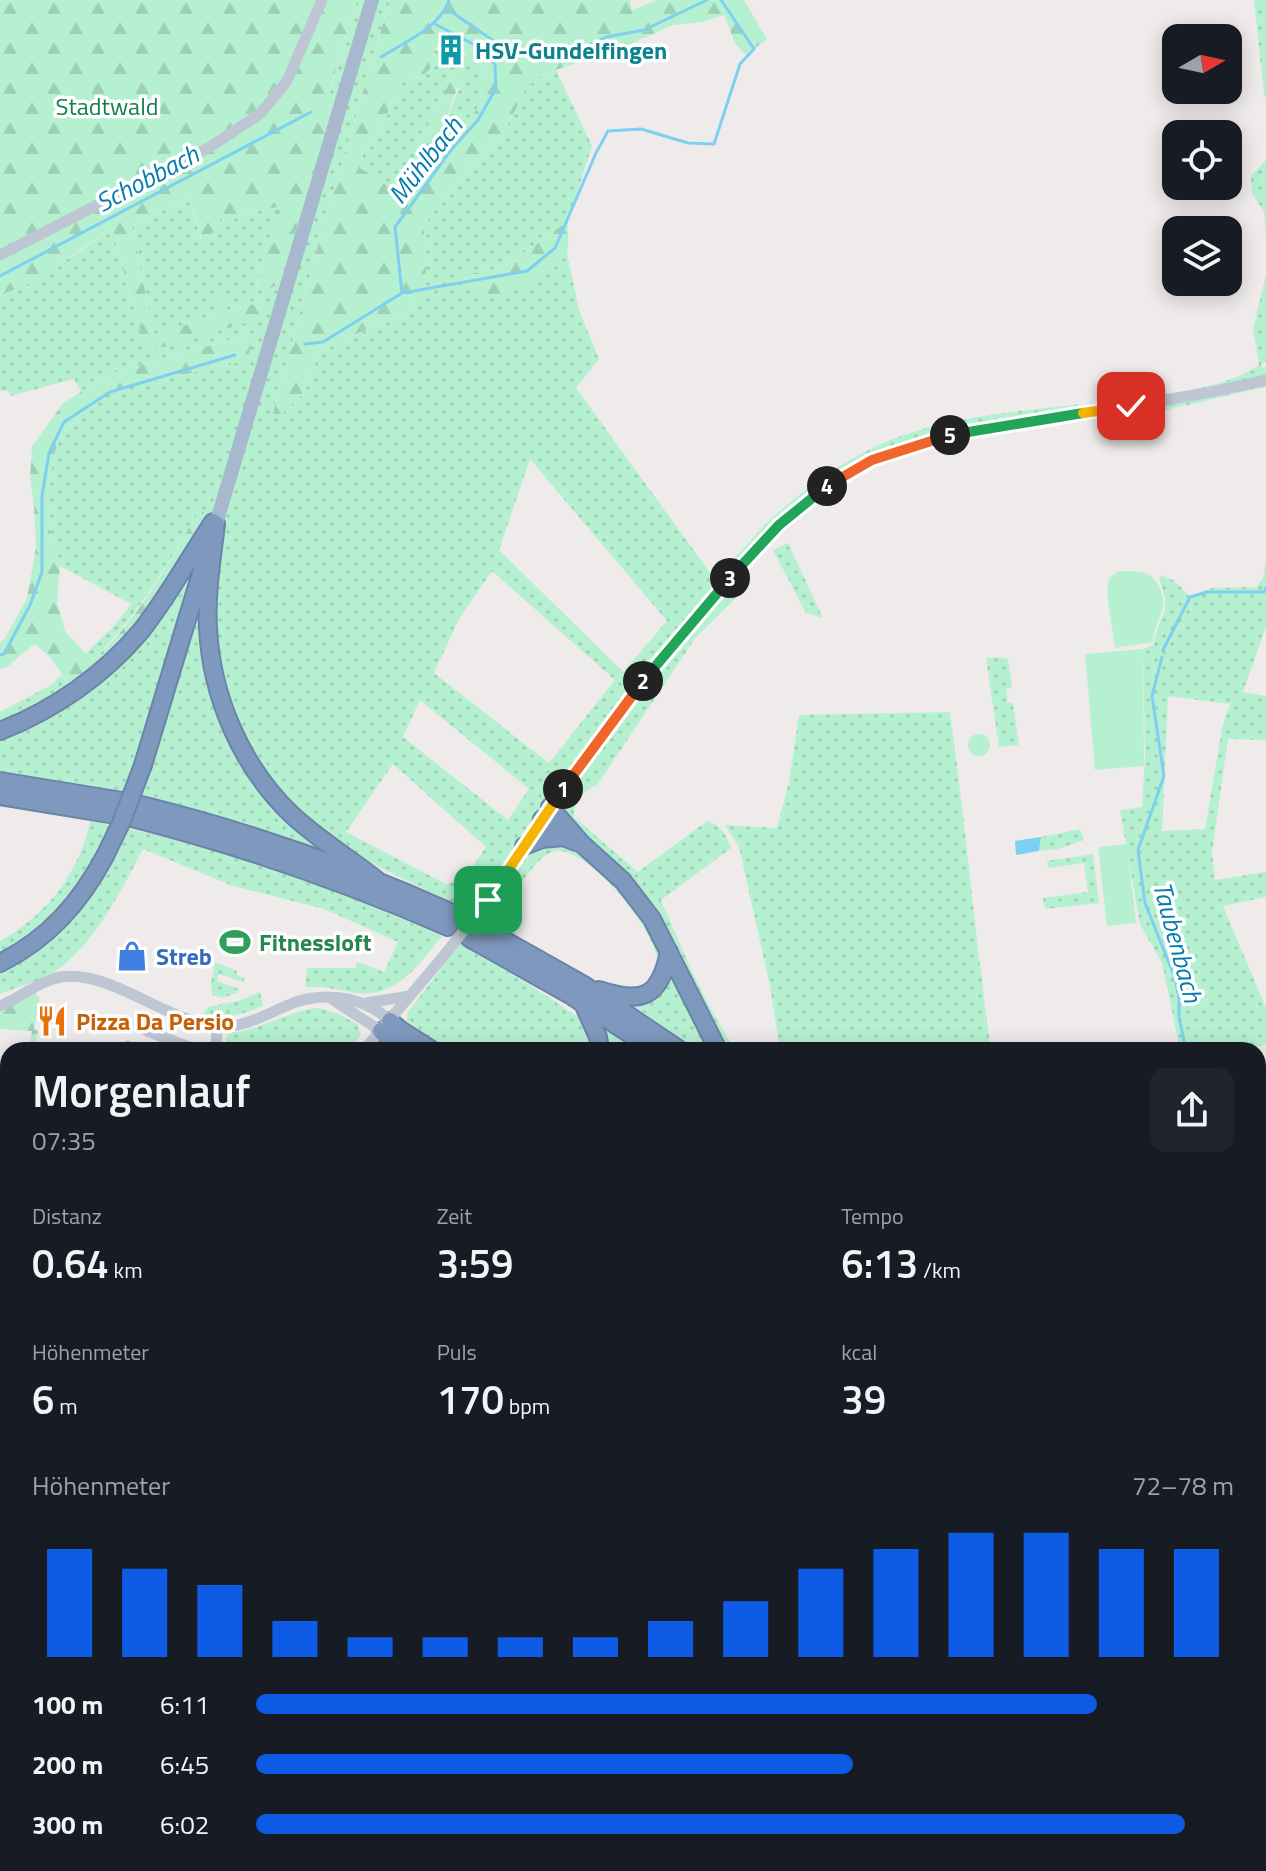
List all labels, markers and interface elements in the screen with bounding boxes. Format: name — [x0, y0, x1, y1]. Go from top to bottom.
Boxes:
north arrow — [1162, 24, 1242, 104]
map controls — [1162, 24, 1242, 296]
place label: HSV-Gundelfingen — [475, 32, 667, 68]
building icon: HSV-Gundelfingen — [434, 33, 468, 67]
park label: Stadtwald — [56, 88, 158, 124]
water label: Mühlbach — [378, 107, 472, 212]
button: locate — [1162, 120, 1242, 200]
water label: Schobbach — [88, 134, 206, 221]
button: layers — [1162, 216, 1242, 296]
pin — [1097, 372, 1165, 440]
icon: check — [1109, 384, 1153, 428]
pin: 5 — [930, 415, 970, 455]
text: 5 — [944, 418, 956, 452]
pin: 4 — [807, 466, 847, 506]
text: 4 — [821, 469, 833, 503]
pin: 3 — [710, 558, 750, 598]
text: 3 — [724, 561, 736, 595]
pin: 2 — [623, 661, 663, 701]
text: 2 — [637, 664, 649, 698]
pin: 1 — [543, 769, 583, 809]
text: 1 — [557, 772, 569, 806]
pin — [454, 866, 522, 934]
water label: Taubenbach — [1143, 877, 1213, 1008]
icon: arrive — [466, 878, 510, 922]
place label: Fitnessloft — [259, 924, 372, 960]
sports icon: Fitnessloft — [218, 925, 252, 959]
place label: Streb — [156, 938, 212, 974]
shop icon: Streb — [115, 939, 149, 973]
place label: Pizza Da Persio — [76, 1003, 234, 1039]
restaurant icon: Pizza Da Persio — [35, 1004, 69, 1038]
text: Morgenlauf — [32, 1057, 250, 1124]
button: share — [1150, 1068, 1234, 1152]
text: 07:35 — [32, 1121, 96, 1160]
text: Distanz — [32, 1199, 102, 1233]
text: Zeit — [437, 1199, 472, 1233]
text: Tempo — [841, 1199, 904, 1233]
text: 0.64 — [32, 1233, 109, 1294]
text: 3:59 — [437, 1233, 513, 1294]
text: 6:13 — [841, 1233, 918, 1294]
text: km — [109, 1253, 143, 1287]
text: /km — [918, 1253, 961, 1287]
text: Höhenmeter — [32, 1335, 149, 1369]
text: Puls — [437, 1335, 477, 1369]
text: kcal — [841, 1335, 877, 1369]
text: 6 — [32, 1369, 54, 1430]
text: 170 — [437, 1369, 504, 1430]
text: 39 — [841, 1369, 886, 1430]
text: m — [54, 1389, 78, 1423]
text: bpm — [504, 1389, 550, 1423]
text: Höhenmeter — [32, 1466, 170, 1505]
text: 72–78 m — [1132, 1466, 1234, 1505]
text: 100 m — [32, 1685, 103, 1724]
text: 6:11 — [160, 1685, 209, 1724]
text: 200 m — [32, 1745, 103, 1784]
text: 6:45 — [160, 1745, 209, 1784]
text: 300 m — [32, 1805, 103, 1844]
text: 6:02 — [160, 1805, 209, 1844]

